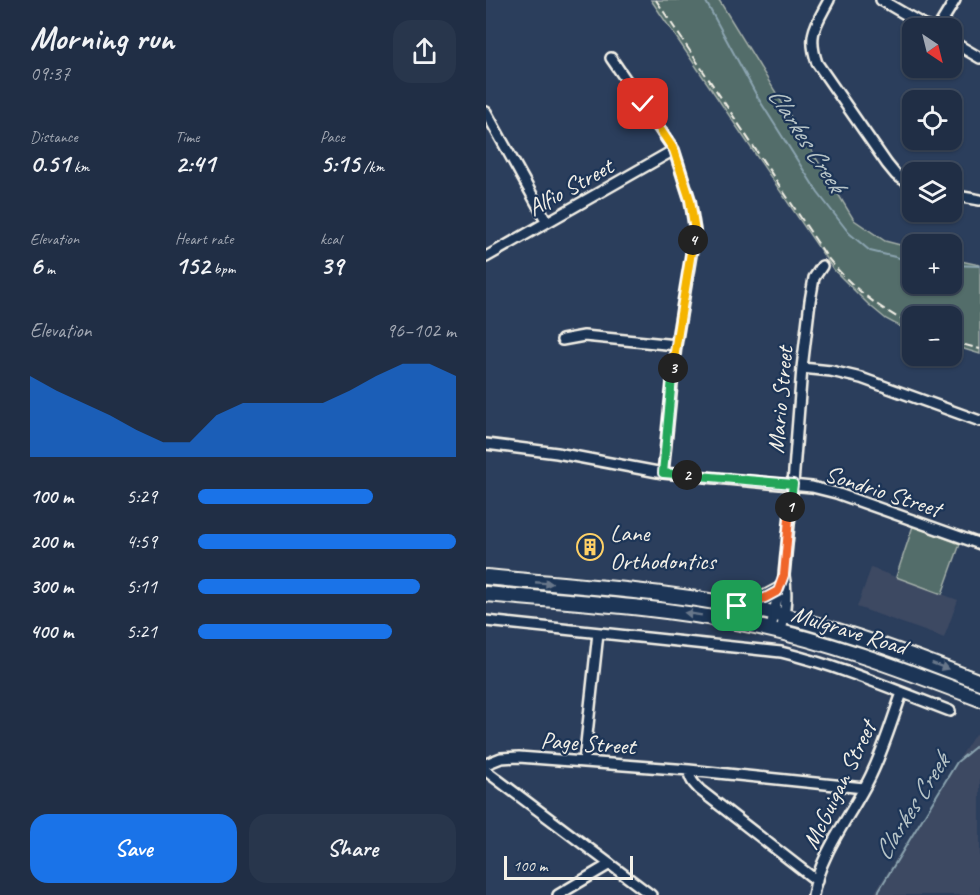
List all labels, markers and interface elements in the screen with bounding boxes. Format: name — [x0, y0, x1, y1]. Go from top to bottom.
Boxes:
text: Morning run — [30, 17, 174, 59]
north arrow — [902, 18, 962, 78]
map controls — [902, 18, 962, 366]
button: share — [393, 20, 456, 83]
text: 09:37 — [30, 61, 70, 86]
pin — [617, 78, 668, 129]
water label: Clarkes Creek — [760, 81, 856, 203]
icon: check — [626, 87, 659, 120]
button: locate — [902, 90, 962, 150]
text: Distance — [30, 127, 78, 147]
text: Time — [175, 127, 199, 147]
text: Pace — [320, 127, 345, 147]
text: 0.51 — [30, 147, 70, 180]
text: 2:41 — [175, 147, 215, 180]
text: 5:15 — [320, 147, 359, 180]
street label: Alfio Street — [522, 150, 620, 223]
text: km — [70, 157, 89, 177]
text: /km — [359, 157, 384, 177]
button: layers — [902, 162, 962, 222]
pin: 4 — [678, 225, 708, 255]
text: Elevation — [30, 229, 79, 249]
text: Heart rate — [175, 229, 233, 249]
text: kcal — [320, 229, 341, 249]
text: 4 — [689, 230, 697, 250]
button: + — [902, 234, 962, 294]
text: 6 — [30, 249, 42, 282]
text: 152 — [175, 249, 210, 282]
text: 39 — [320, 249, 343, 282]
text: m — [42, 259, 55, 279]
text: bpm — [210, 259, 236, 279]
button: − — [902, 306, 962, 366]
text: Elevation — [30, 318, 92, 343]
text: 96–102 m — [386, 318, 456, 343]
street label: Mario Street — [760, 343, 800, 455]
pin: 3 — [658, 353, 688, 383]
text: 3 — [669, 358, 677, 378]
street label: Sondrio Street — [821, 458, 948, 525]
pin: 2 — [672, 460, 702, 490]
text: 2 — [683, 465, 691, 485]
text: 100 m — [30, 484, 73, 509]
text: 5:29 — [126, 484, 157, 509]
pin: 1 — [775, 492, 805, 522]
text: 1 — [786, 497, 794, 517]
place label: Lane Orthodontics — [610, 518, 718, 576]
text: 200 m — [30, 529, 73, 554]
text: 4:59 — [126, 529, 157, 554]
building icon: Lane Orthodontics — [575, 532, 605, 562]
text: 300 m — [30, 574, 73, 599]
text: 5:11 — [126, 574, 157, 599]
one-way arrow — [535, 578, 554, 588]
pin — [711, 580, 762, 631]
icon: arrive — [720, 589, 753, 622]
street label: Mulgrave Road — [788, 598, 914, 663]
one-way arrow — [683, 609, 702, 618]
text: 400 m — [30, 619, 73, 644]
text: 5:21 — [126, 619, 157, 644]
one-way arrow — [931, 662, 949, 672]
street label: McGuigan Street — [795, 714, 884, 854]
street label: Page Street — [540, 725, 638, 761]
water label: Clarkes Creek — [866, 744, 960, 866]
button: Save — [30, 814, 237, 883]
button: Share — [249, 814, 456, 883]
scale bar — [504, 853, 633, 880]
text: 100 m — [513, 856, 547, 876]

